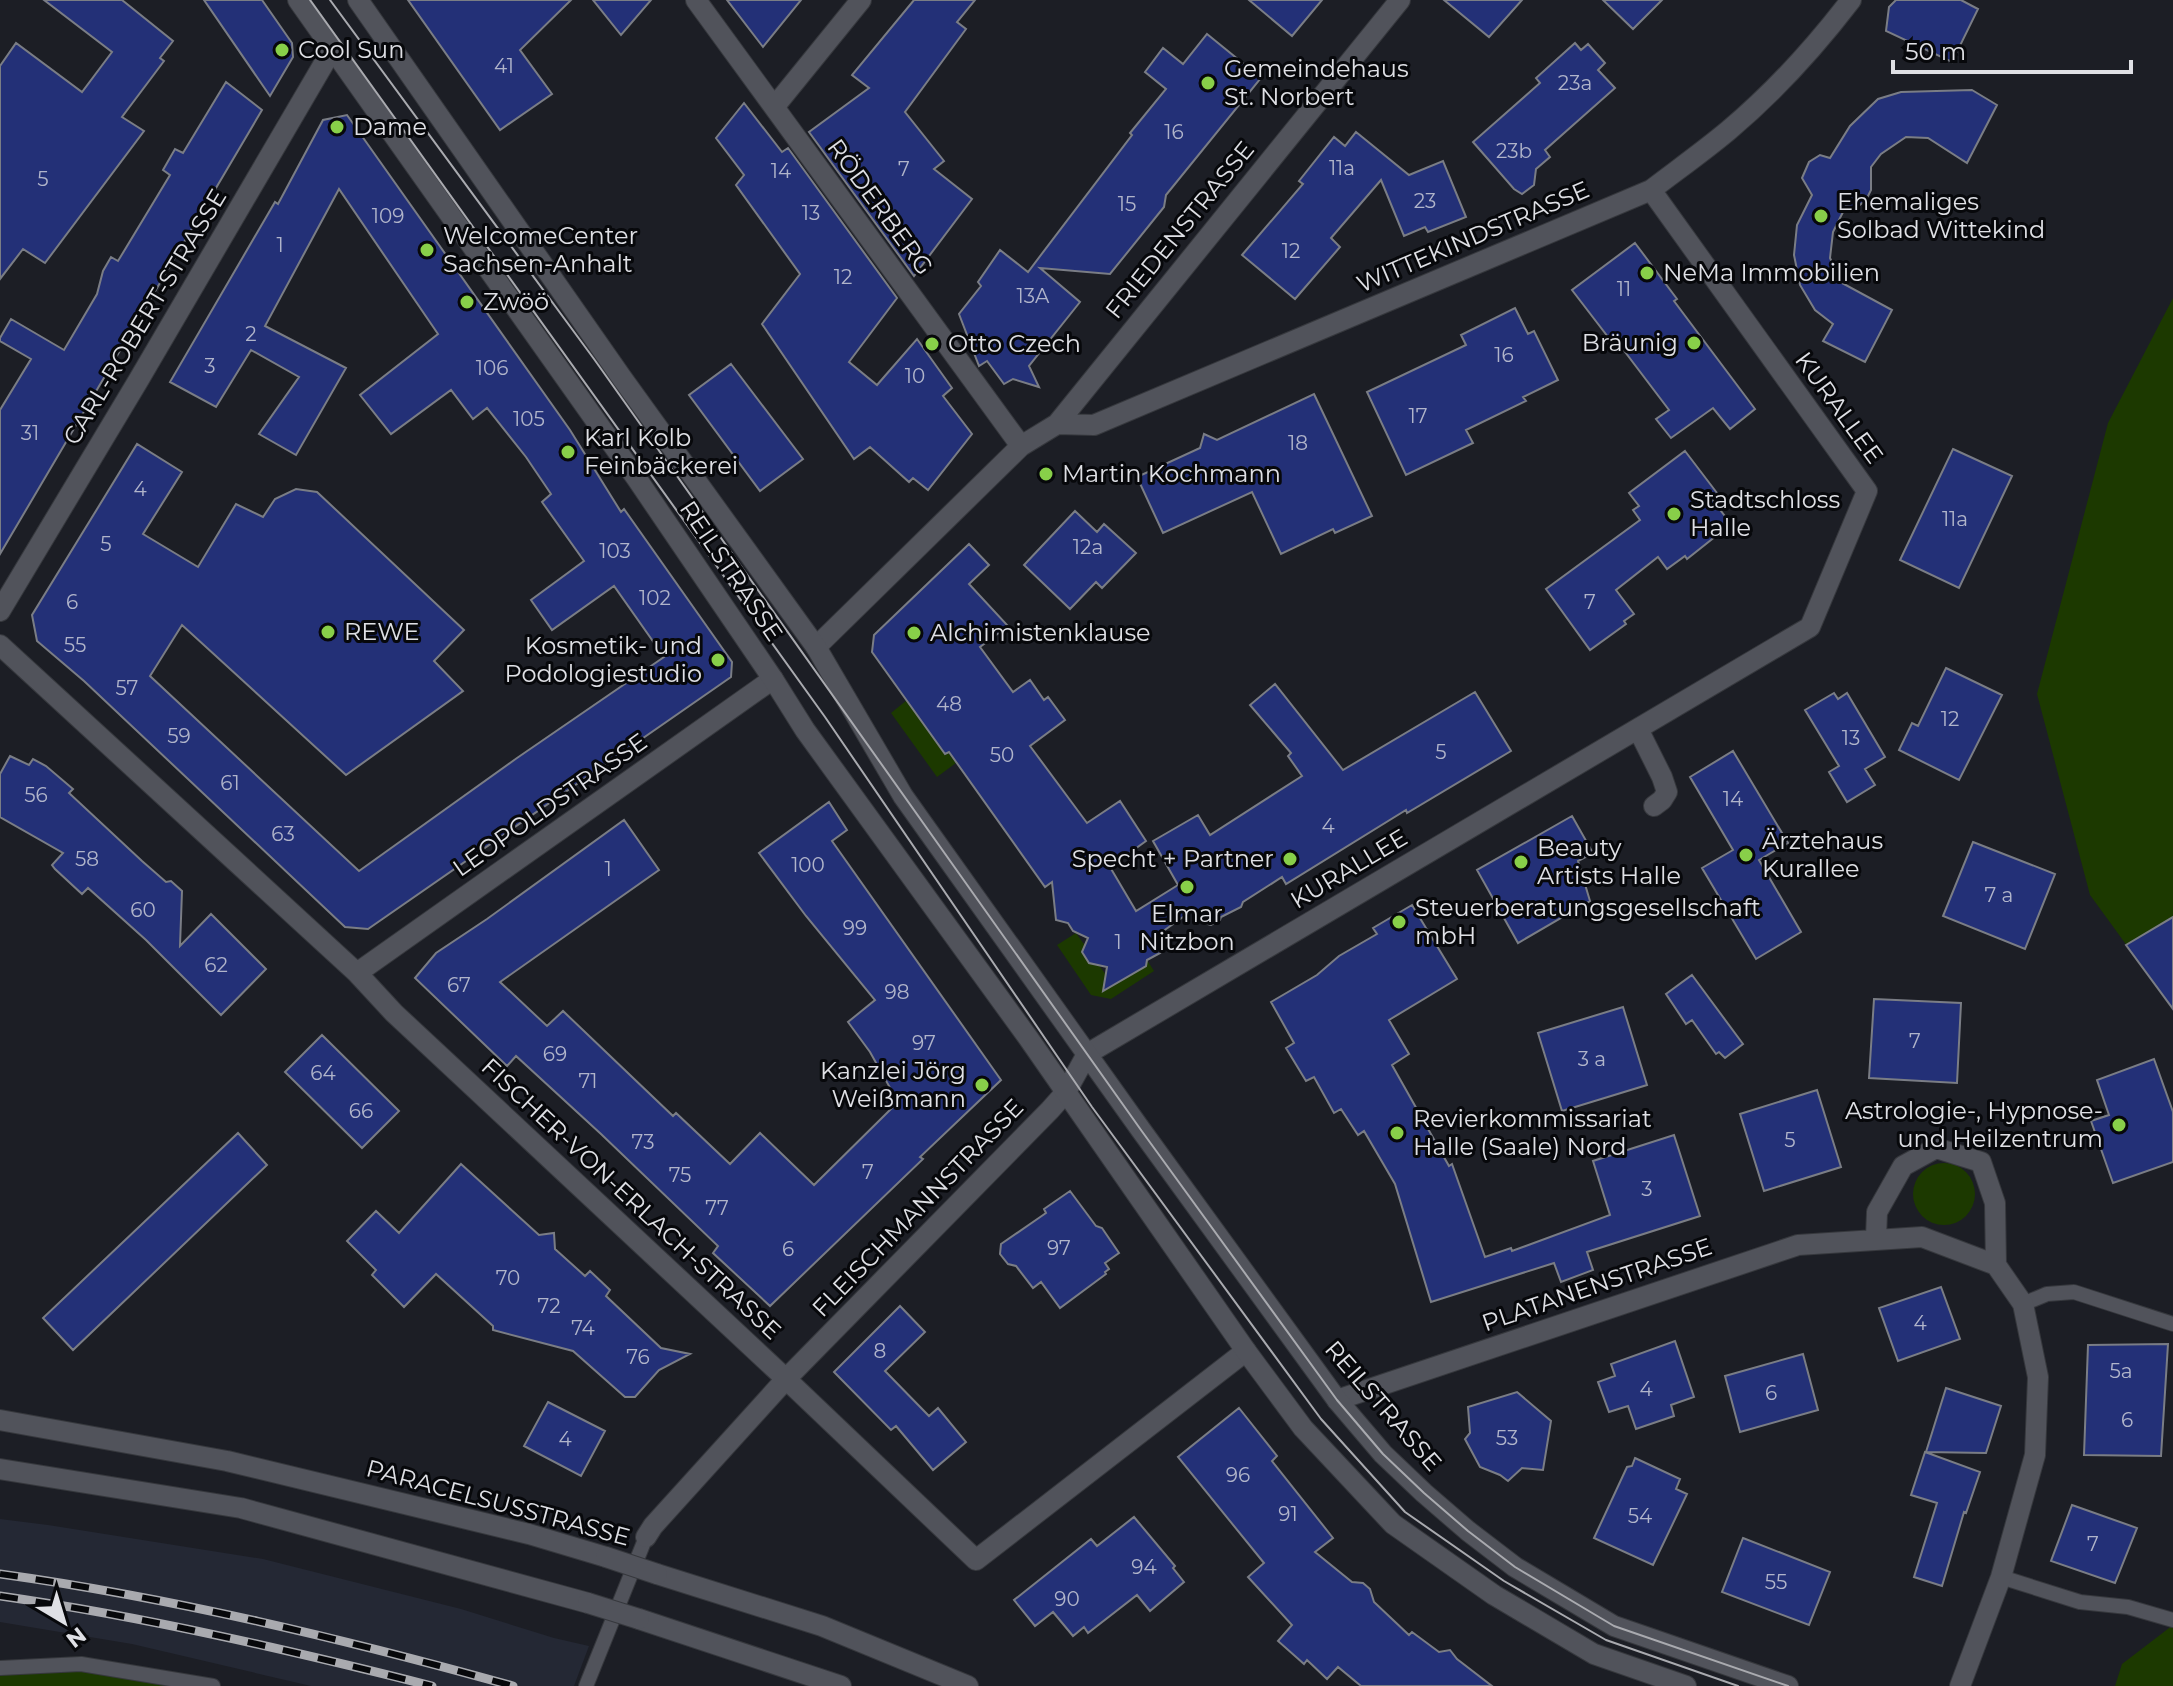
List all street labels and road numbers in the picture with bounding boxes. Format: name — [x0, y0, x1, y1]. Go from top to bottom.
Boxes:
street label: RÖDERBERG — [821, 133, 939, 280]
street label: FRIEDENSTRASSE — [1099, 135, 1260, 324]
street label: WITTEKINDSTRASSE — [1352, 174, 1593, 299]
street label: CARL-ROBERT-STRASSE — [57, 184, 232, 450]
street label: KURALLEE — [1789, 346, 1890, 469]
street label: REILSTRASSE — [674, 495, 789, 646]
street label: LEOPOLDSTRASSE — [447, 727, 652, 882]
street label: KURALLEE — [1285, 822, 1412, 915]
street label: FISCHER-VON-ERLACH-STRASSE — [476, 1052, 787, 1345]
street label: FLEISCHMANNSTRASSE — [806, 1093, 1029, 1323]
street label: PLATANENSTRASSE — [1478, 1232, 1716, 1337]
street label: REILSTRASSE — [1319, 1335, 1448, 1477]
street label: PARACELSUSSTRASSE — [363, 1453, 633, 1552]

